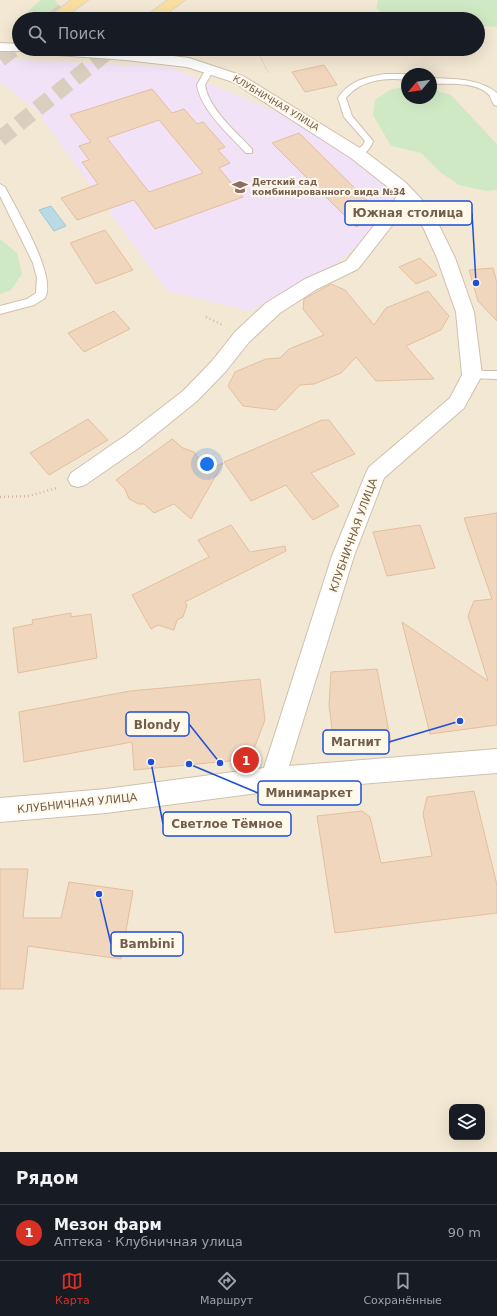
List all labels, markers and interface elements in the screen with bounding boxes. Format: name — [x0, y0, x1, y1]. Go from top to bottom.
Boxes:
search box — [12, 12, 485, 56]
icon: search — [26, 23, 48, 45]
text: Поиск — [58, 25, 106, 43]
north arrow — [401, 68, 437, 104]
street label: КЛУБНИЧНАЯ УЛИЦА — [231, 73, 322, 133]
place label: Детский сад комбинированного вида №34 — [252, 177, 406, 197]
school or university icon: Детский сад комбинированного вида №34 — [231, 178, 249, 196]
callout: Южная столица — [345, 201, 472, 225]
text: Южная столица — [353, 206, 463, 220]
your location — [197, 454, 217, 474]
street label: КЛУБНИЧНАЯ УЛИЦА — [327, 476, 380, 594]
callout: Blondy — [126, 712, 189, 736]
text: Blondy — [134, 718, 180, 732]
callout: Магнит — [323, 730, 389, 754]
text: Магнит — [331, 735, 381, 749]
pin: 1 — [233, 745, 259, 775]
callout: Минимаркет — [258, 781, 361, 805]
text: Минимаркет — [266, 786, 352, 800]
street label: КЛУБНИЧНАЯ УЛИЦА — [16, 791, 138, 816]
callout: Светлое Тёмное — [163, 812, 291, 836]
text: Светлое Тёмное — [171, 817, 283, 831]
callout: Bambini — [111, 932, 183, 956]
text: Bambini — [119, 937, 175, 951]
map controls — [449, 1104, 485, 1140]
button: layers — [449, 1104, 485, 1140]
text: Рядом — [16, 1168, 79, 1188]
text: Мезон фарм — [54, 1216, 162, 1234]
text: 1 — [24, 1225, 34, 1240]
text: 90 m — [448, 1225, 481, 1240]
text: Аптека · Клубничная улица — [54, 1234, 243, 1249]
tab: Карта — [55, 1270, 90, 1307]
tab: Маршрут — [200, 1270, 253, 1307]
tab: Сохранённые — [363, 1270, 442, 1307]

